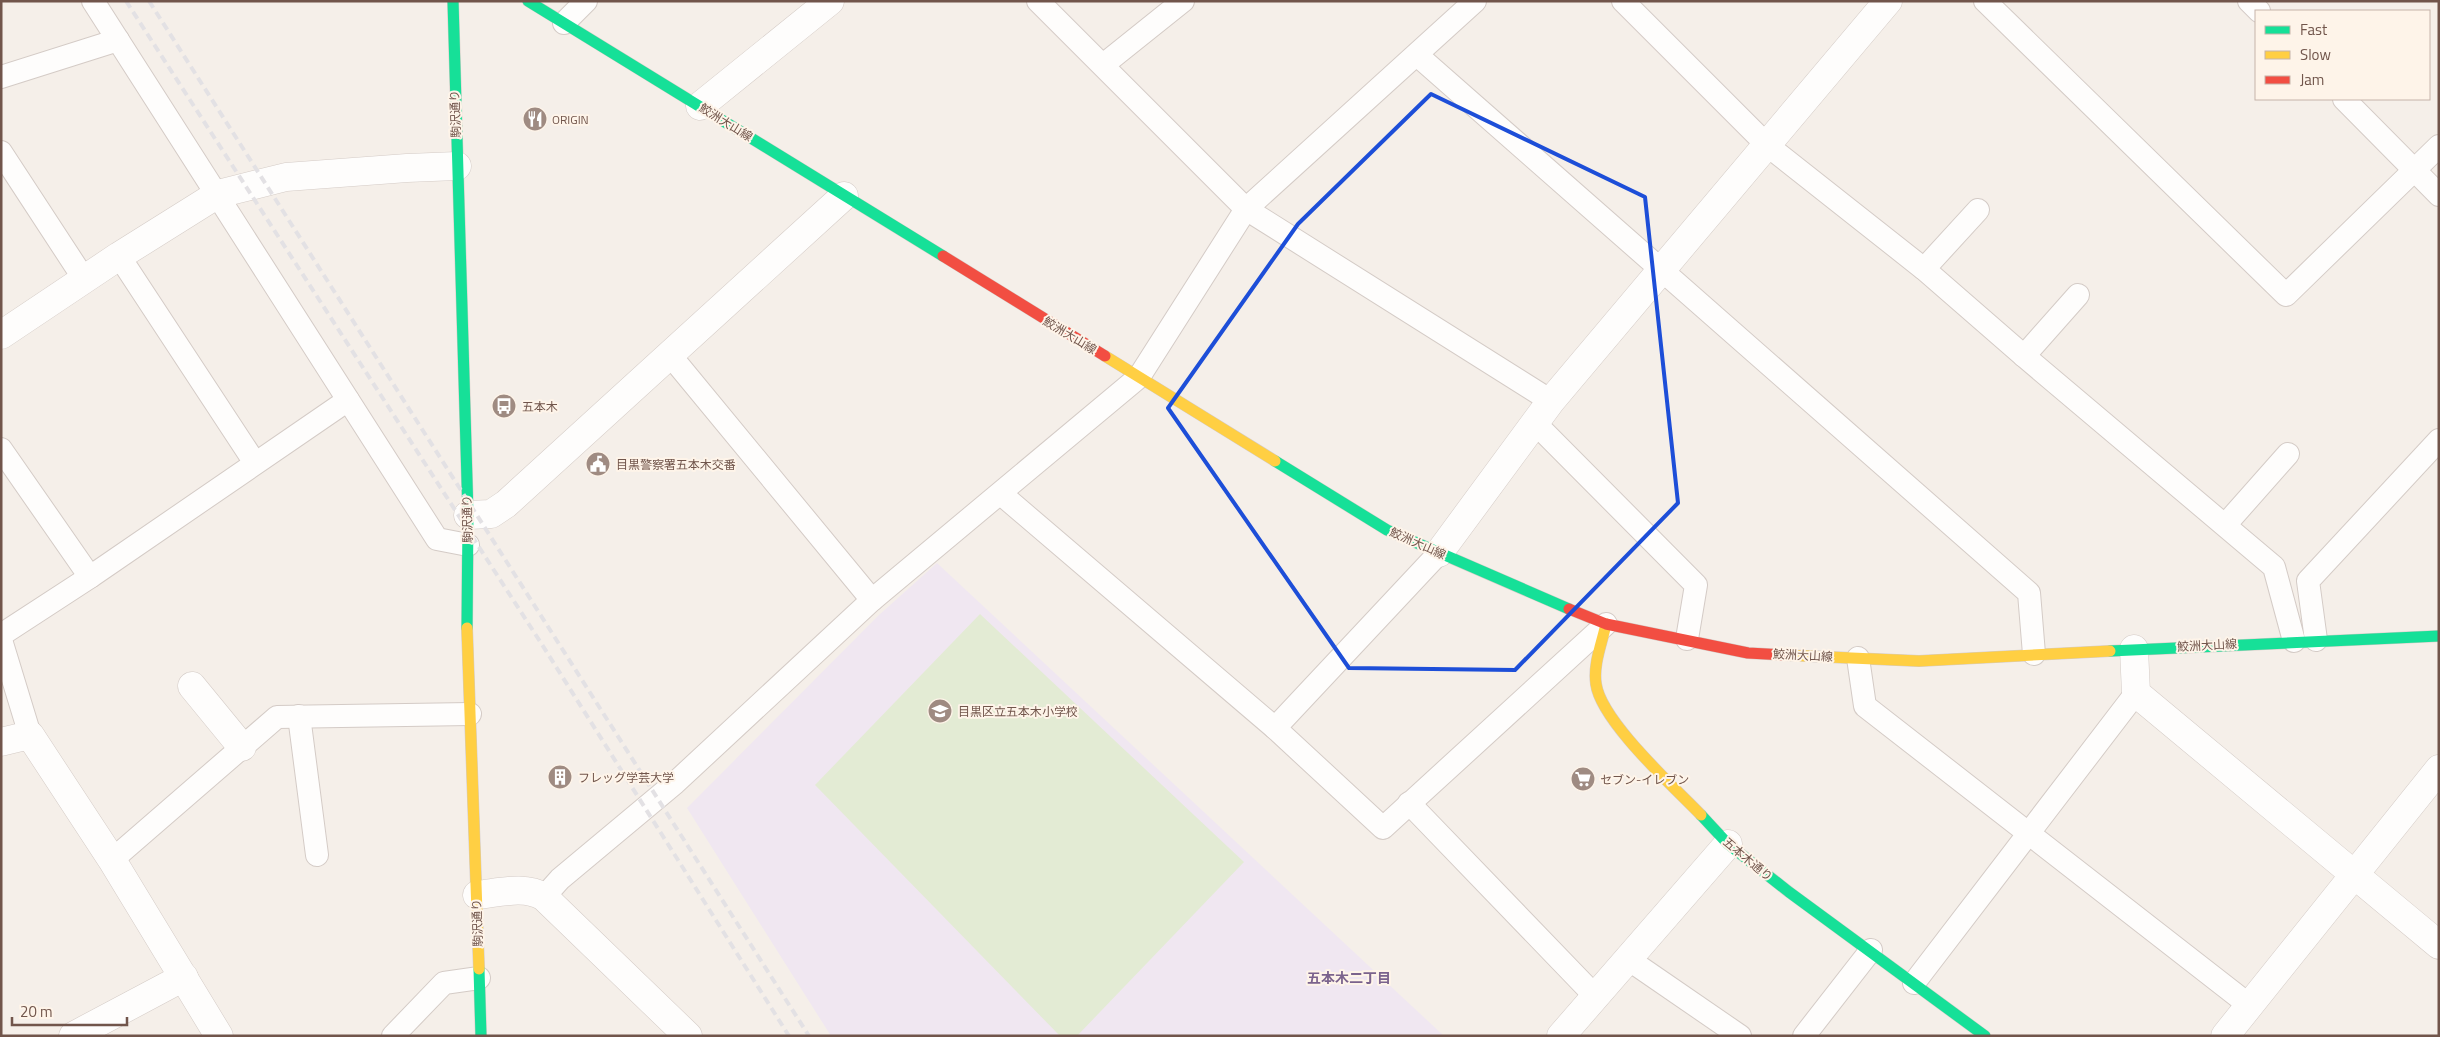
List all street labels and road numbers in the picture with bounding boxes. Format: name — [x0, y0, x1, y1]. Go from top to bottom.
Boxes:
street label: 駒沢通り — [445, 90, 465, 138]
street label: 鮫洲大山線 — [696, 98, 756, 146]
street label: 鮫洲大山線 — [1039, 311, 1101, 359]
street label: 駒沢通り — [457, 495, 477, 543]
street label: 鮫洲大山線 — [1387, 522, 1449, 564]
street label: 鮫洲大山線 — [2177, 634, 2237, 656]
street label: 鮫洲大山線 — [1773, 644, 1833, 666]
street label: 五本木通り — [1719, 832, 1777, 886]
street label: 駒沢通り — [467, 899, 487, 947]

